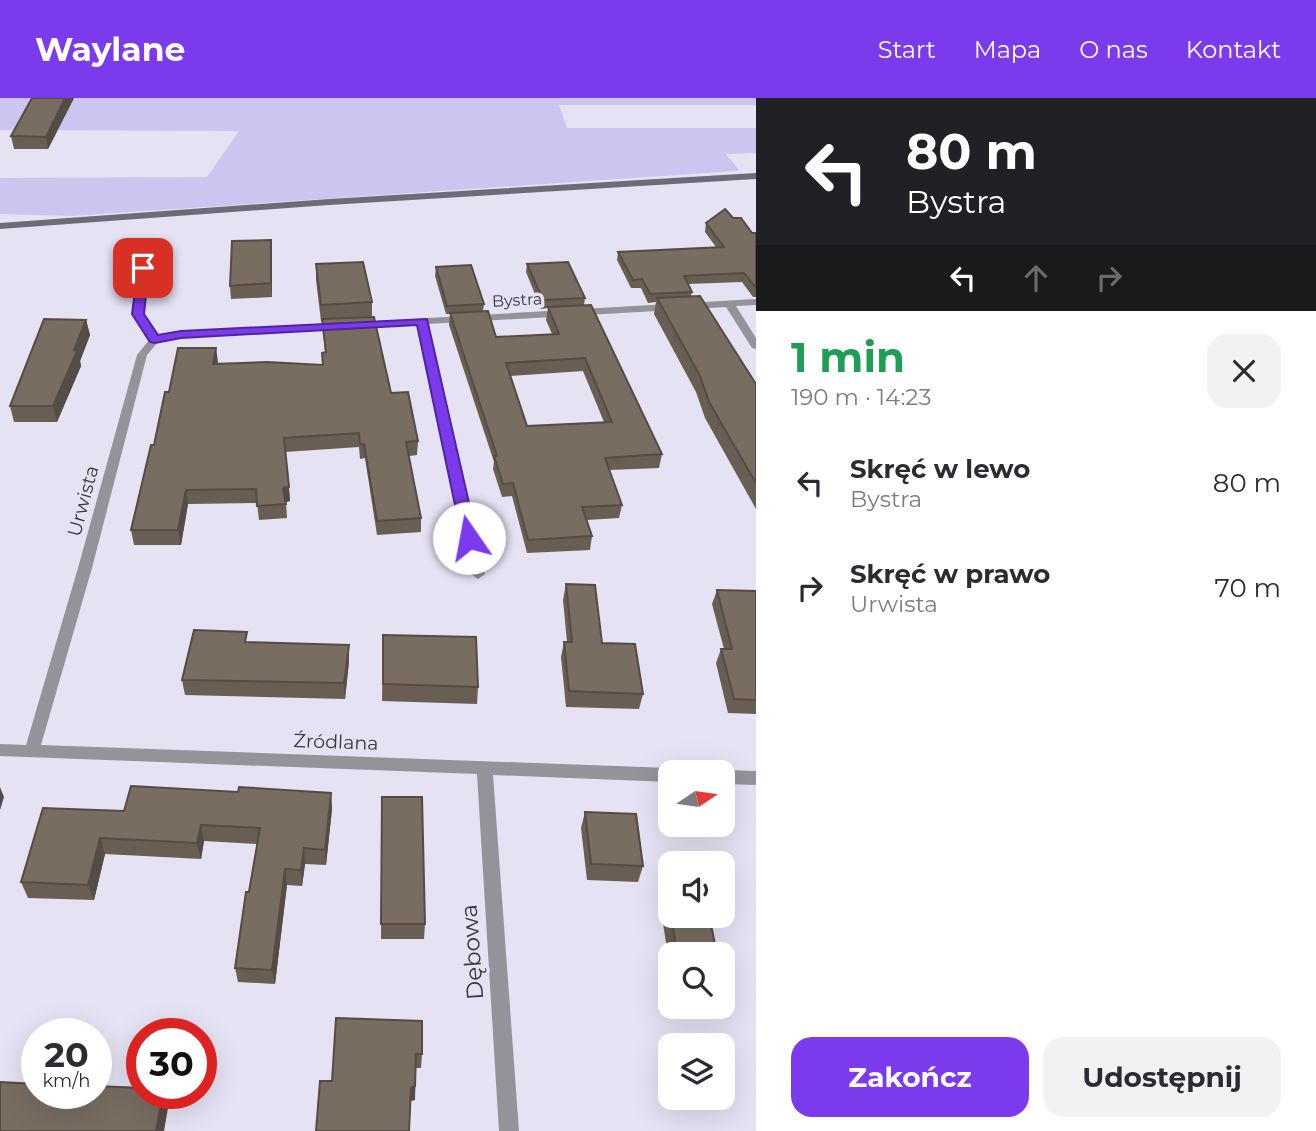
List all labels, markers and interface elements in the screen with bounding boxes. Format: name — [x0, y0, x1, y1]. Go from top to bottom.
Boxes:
text: Waylane — [35, 29, 185, 69]
text: Start — [878, 35, 936, 64]
text: Mapa — [974, 35, 1041, 64]
text: O nas — [1079, 35, 1148, 64]
text: Kontakt — [1186, 35, 1281, 64]
text: 80 m — [906, 122, 1037, 181]
icon: left — [791, 126, 882, 217]
text: Bystra — [906, 182, 1006, 221]
pin — [113, 238, 173, 298]
icon: arrive — [124, 249, 162, 287]
icon: left — [944, 259, 982, 297]
icon: ahead — [1017, 259, 1055, 297]
icon: right — [1090, 259, 1128, 297]
street label: Bystra — [491, 289, 543, 311]
text: 1 min — [791, 331, 905, 383]
button: close — [1207, 334, 1281, 408]
text: 190 m · 14:23 — [791, 383, 931, 411]
text: Skręć w lewo — [850, 453, 1030, 485]
street label: Urwista — [62, 463, 104, 539]
icon: left — [791, 464, 829, 502]
text: 80 m — [1213, 467, 1281, 499]
text: Bystra — [850, 485, 922, 513]
position arrow — [432, 501, 506, 575]
text: Skręć w prawo — [850, 558, 1050, 590]
icon: right — [791, 569, 829, 607]
text: 70 m — [1215, 572, 1281, 604]
text: Urwista — [850, 590, 938, 618]
street label: Źródlana — [293, 729, 379, 755]
north arrow — [658, 760, 735, 836]
map controls — [658, 760, 735, 1110]
button: sound — [658, 851, 735, 928]
street label: Dębowa — [455, 903, 489, 1001]
button: search — [658, 942, 735, 1019]
speed limit sign: 30 — [126, 1018, 217, 1109]
text: 20 — [44, 1033, 89, 1076]
button: layers — [658, 1033, 735, 1110]
button: Zakończ — [791, 1037, 1029, 1117]
button: Udostępnij — [1043, 1037, 1281, 1117]
text: km/h — [42, 1070, 91, 1092]

